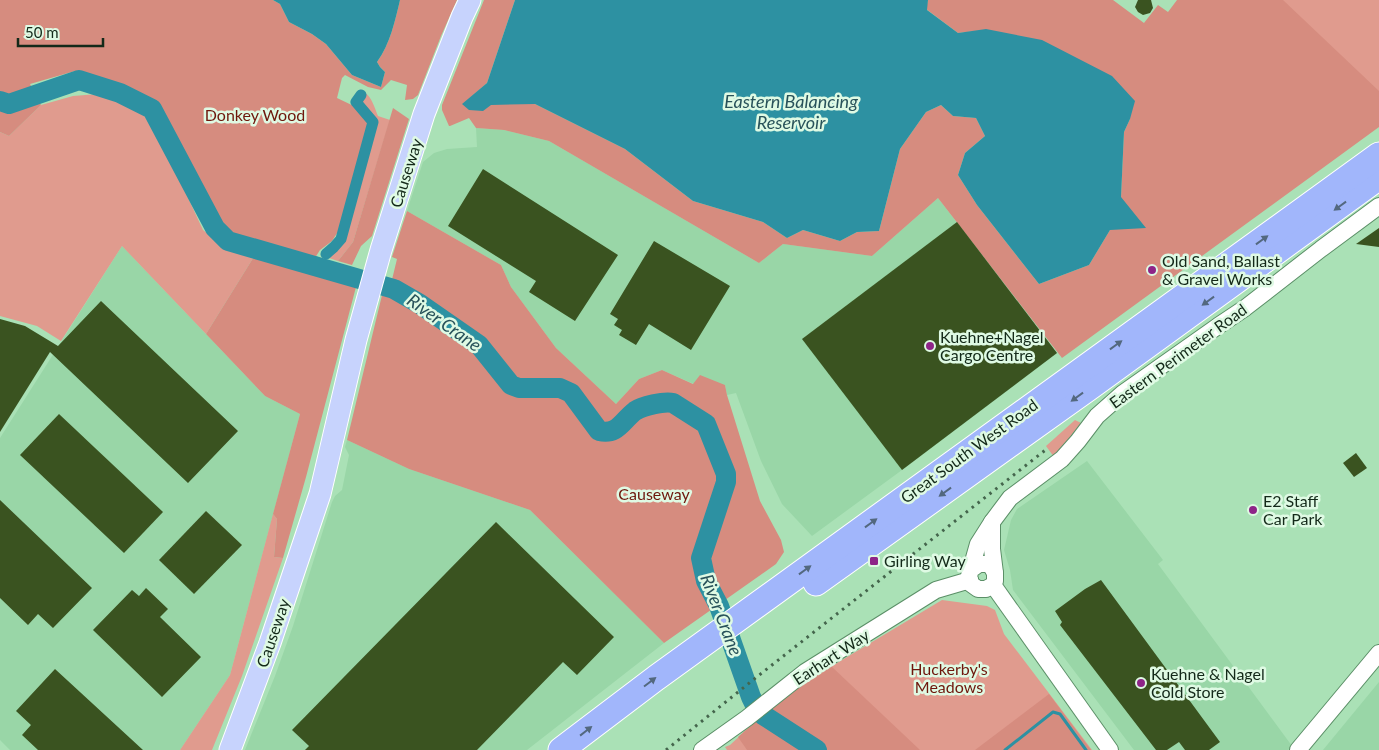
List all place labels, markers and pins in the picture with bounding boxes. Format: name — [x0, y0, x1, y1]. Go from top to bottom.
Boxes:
place label: Old Sand, Ballast & Gravel Works — [1162, 251, 1280, 288]
marker: Old Sand, Ballast & Gravel Works — [1146, 264, 1158, 276]
place label: Kuehne+Nagel Cargo Centre — [940, 327, 1044, 364]
marker: Kuehne+Nagel Cargo Centre — [924, 340, 936, 352]
place label: E2 Staff Car Park — [1263, 491, 1323, 528]
marker: E2 Staff Car Park — [1247, 504, 1259, 516]
place label: Girling Way — [884, 551, 966, 570]
marker: Girling Way — [868, 555, 880, 567]
place label: Kuehne & Nagel Cold Store — [1151, 664, 1265, 701]
marker: Kuehne & Nagel Cold Store — [1135, 677, 1147, 689]

